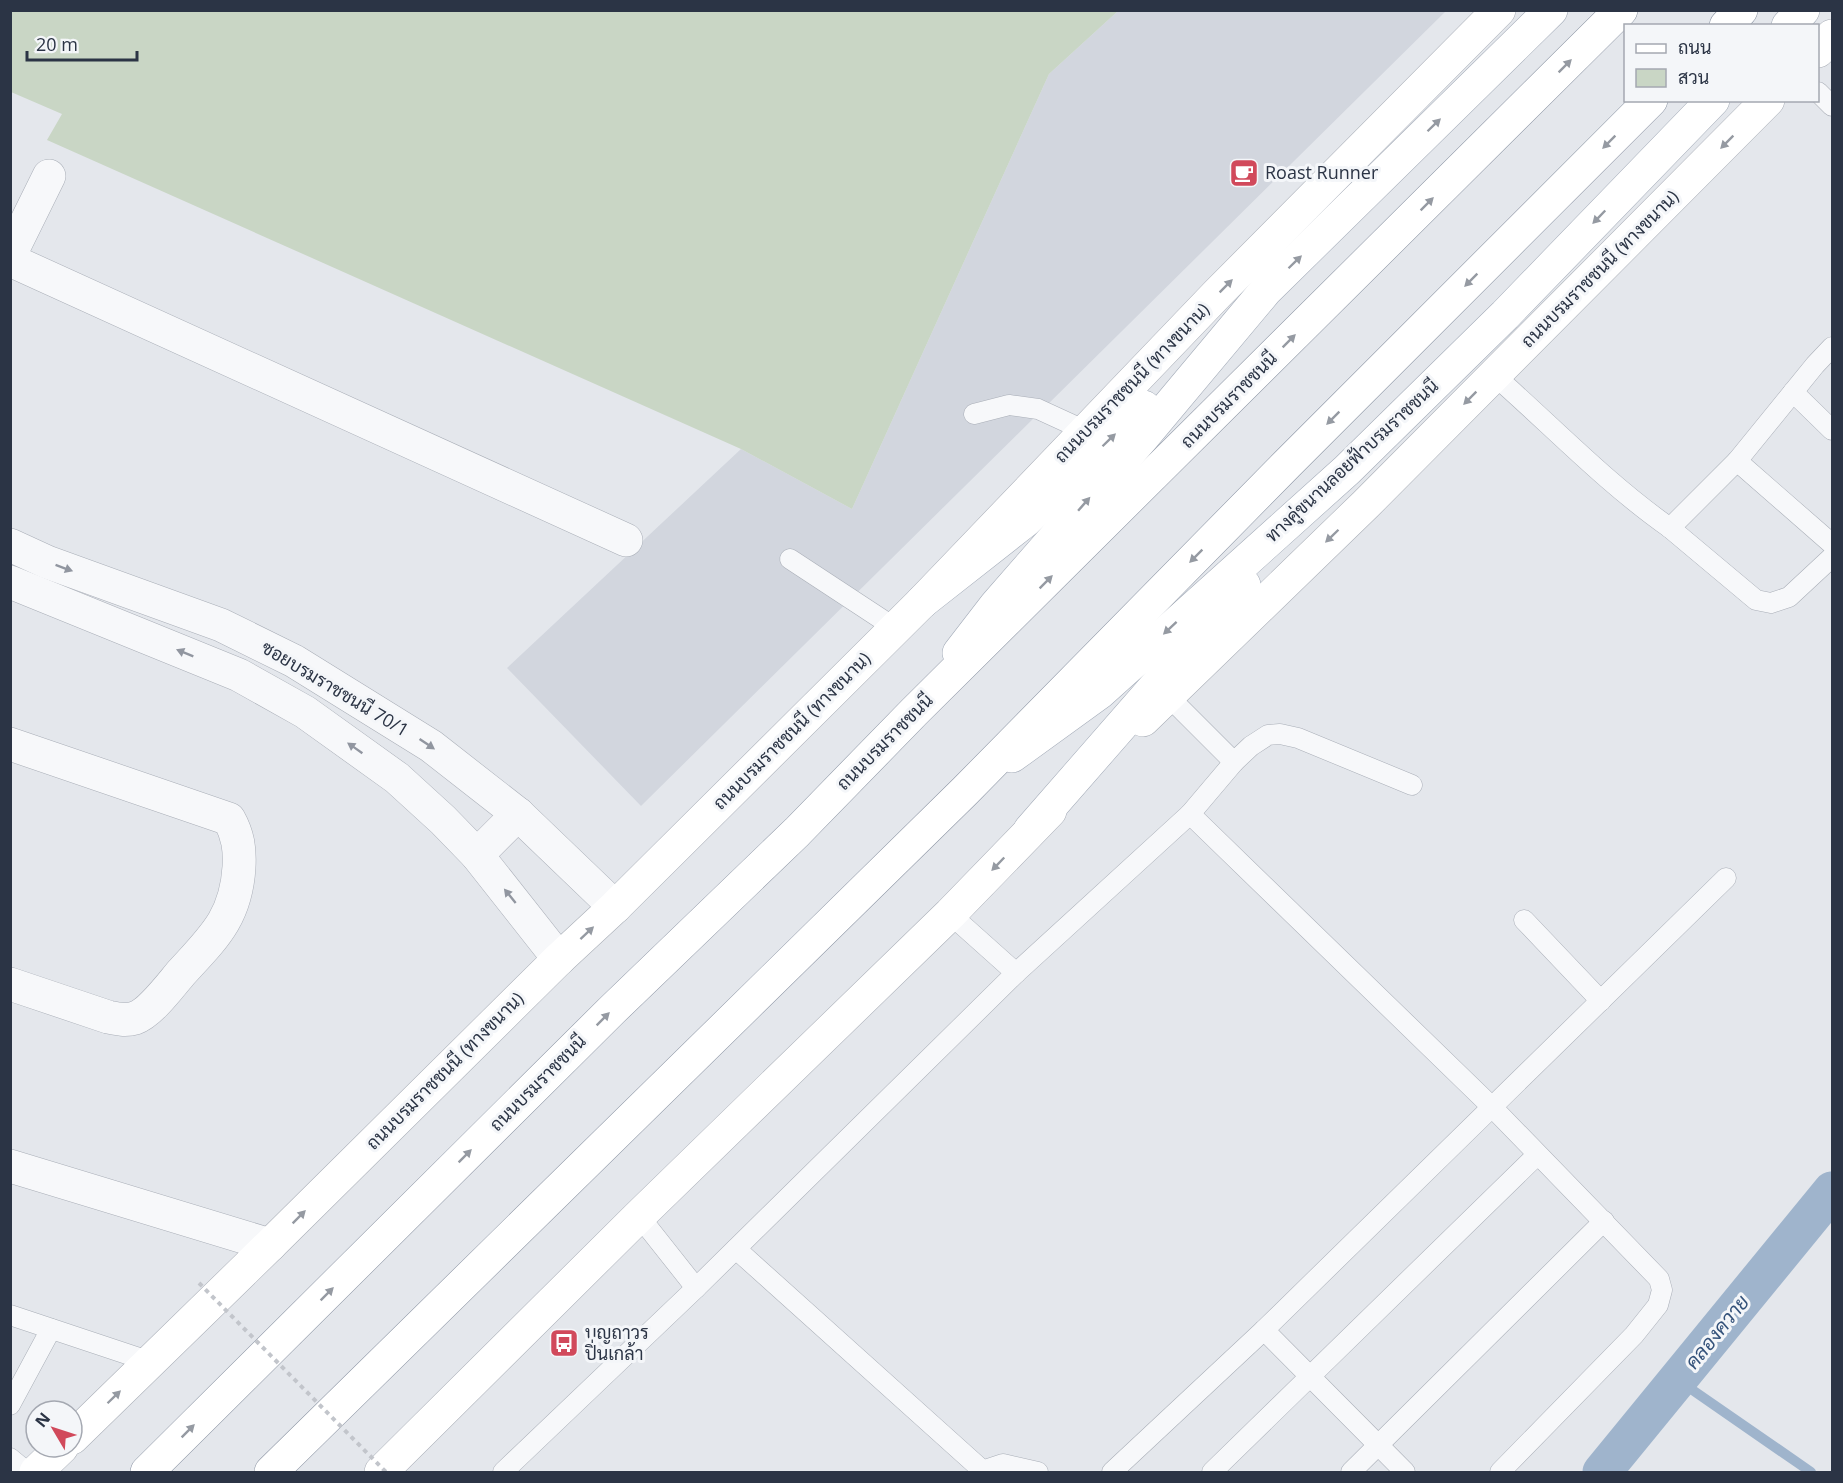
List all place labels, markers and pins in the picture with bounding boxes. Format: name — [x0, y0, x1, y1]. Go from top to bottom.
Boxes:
cafe icon: Roast Runner — [1228, 157, 1260, 189]
place label: Roast Runner — [1265, 160, 1379, 184]
place label: บุญถาวร ปิ่นเกล้า — [585, 1320, 649, 1365]
bus stop icon: บุญถาวร ปิ่นเกล้า — [548, 1327, 580, 1359]

